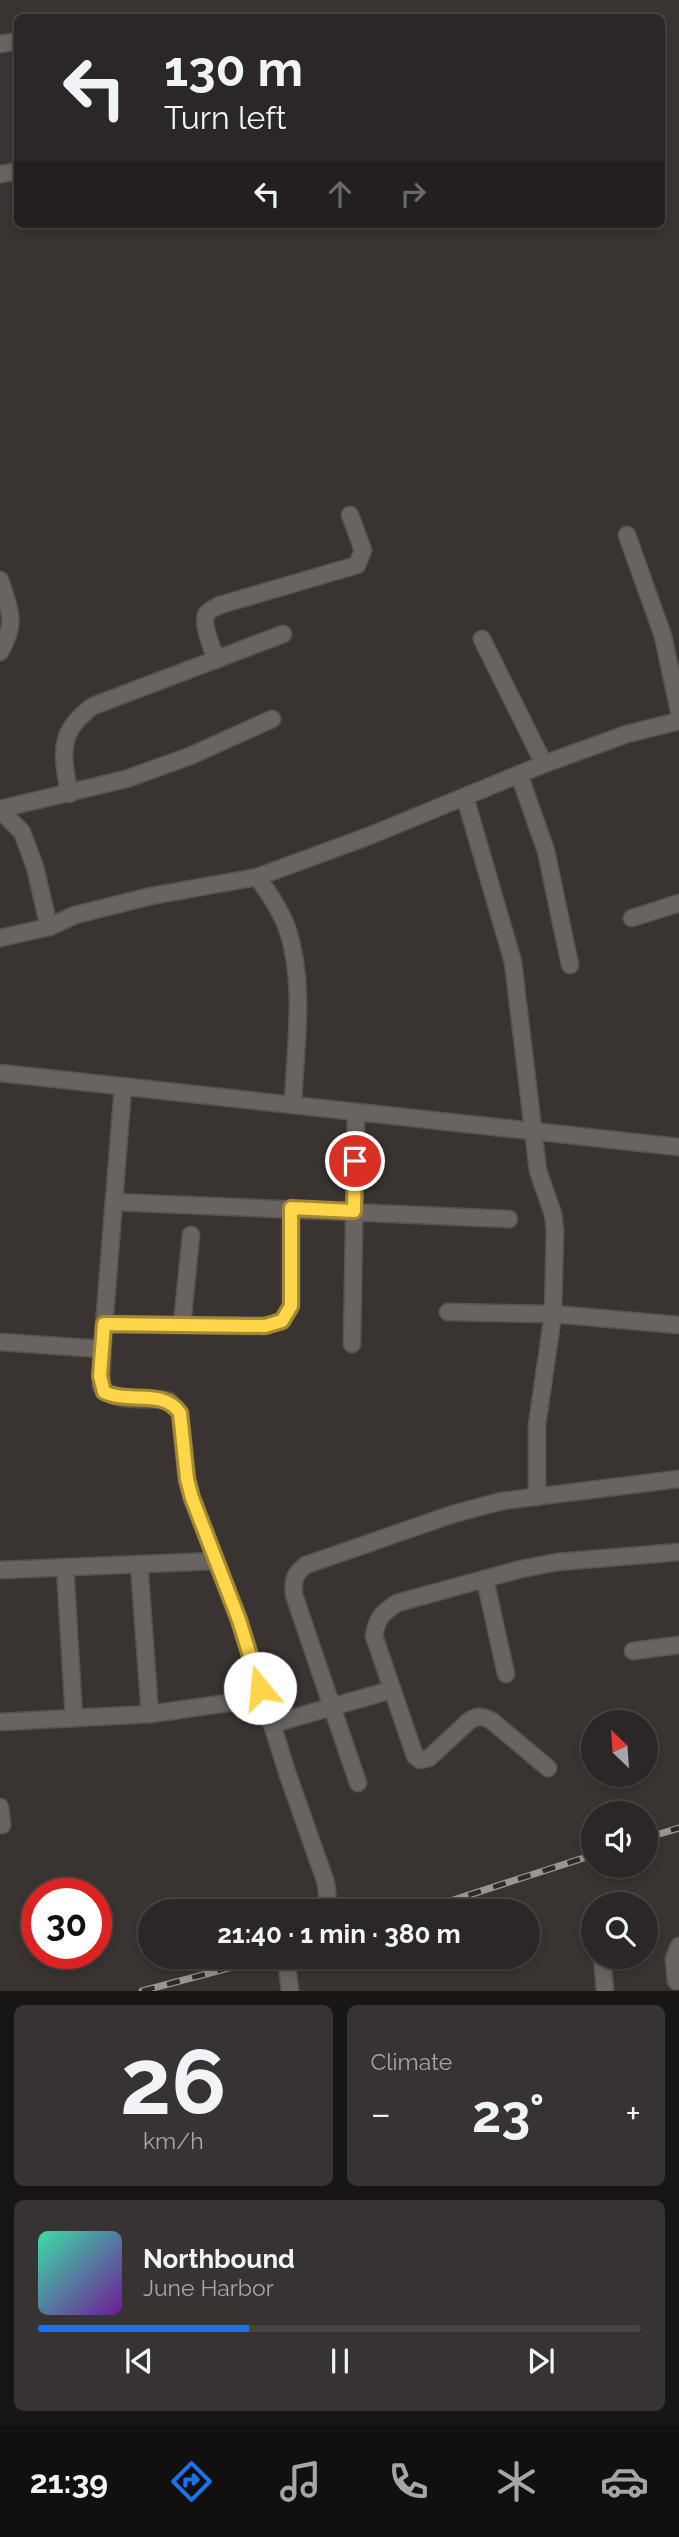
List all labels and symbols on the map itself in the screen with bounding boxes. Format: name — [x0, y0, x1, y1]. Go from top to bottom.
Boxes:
pin — [325, 1131, 385, 1191]
position arrow — [223, 1651, 297, 1725]
north arrow — [581, 1710, 658, 1787]
speed limit sign: 30 — [21, 1878, 112, 1969]

